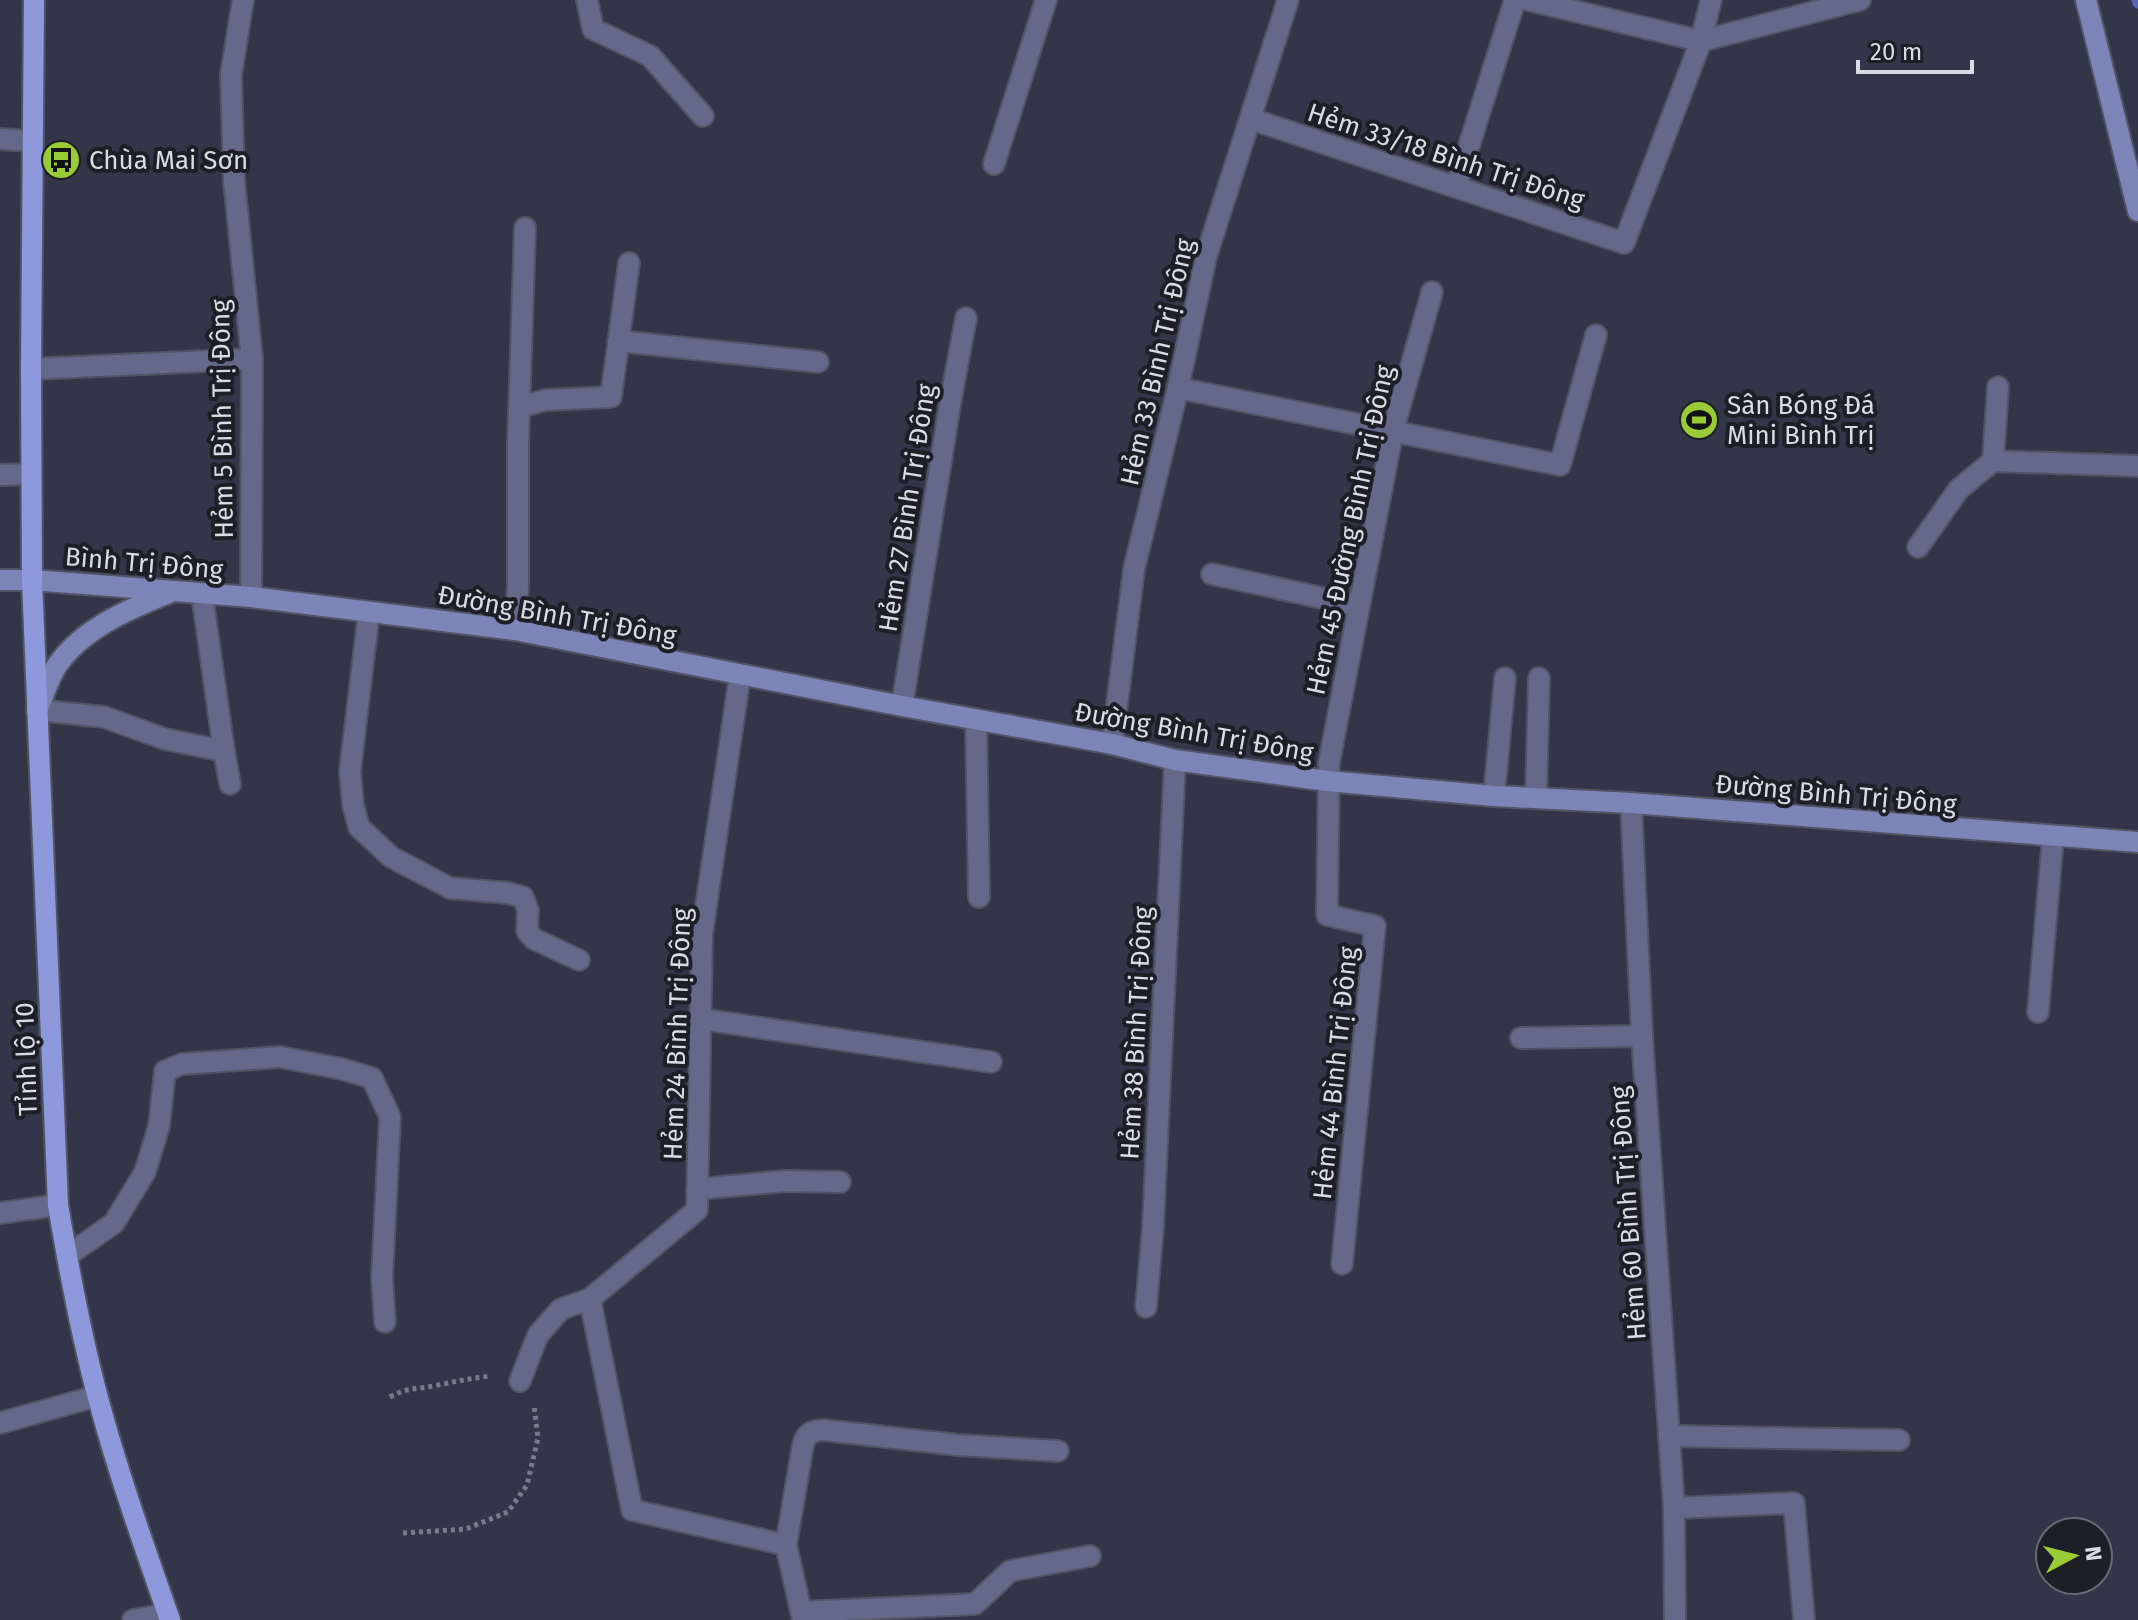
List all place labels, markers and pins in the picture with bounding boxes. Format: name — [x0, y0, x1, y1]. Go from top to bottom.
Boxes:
bus stop icon: Chùa Mai Sơn — [40, 139, 82, 181]
place label: Chùa Mai Sơn — [89, 145, 248, 176]
place label: Sân Bóng Đá Mini Bình Trị — [1727, 390, 1875, 451]
sports icon: Sân Bóng Đá Mini Bình Trị — [1678, 399, 1720, 441]

